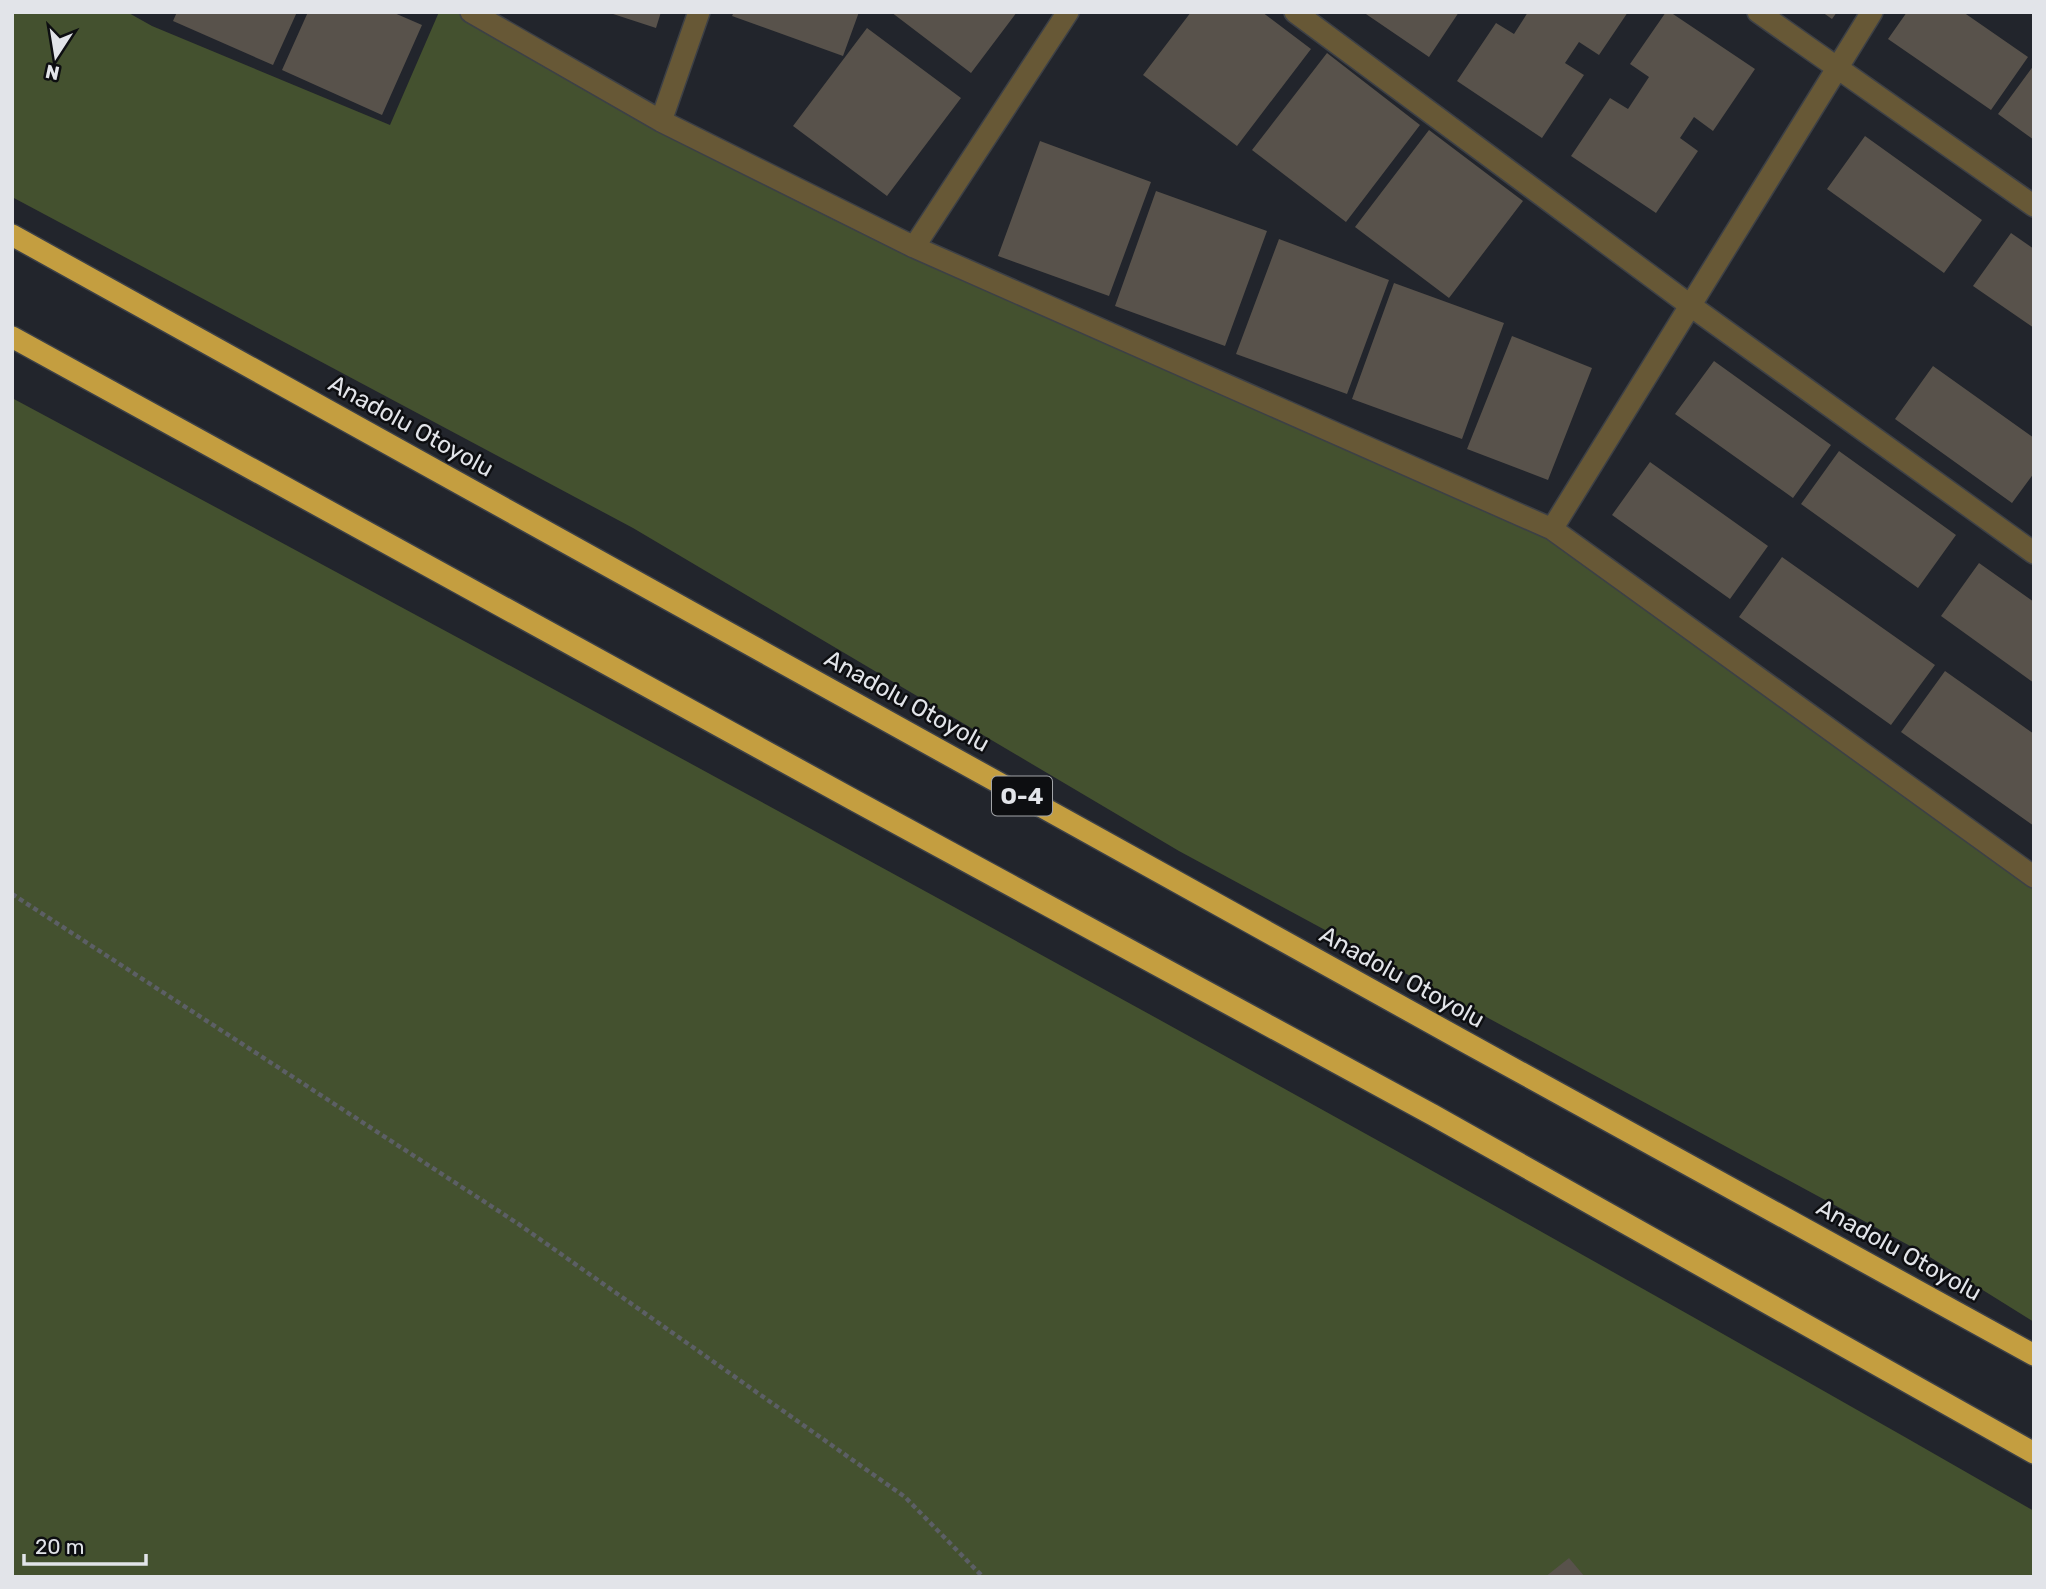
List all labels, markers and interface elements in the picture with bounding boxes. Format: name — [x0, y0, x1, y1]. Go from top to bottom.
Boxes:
north arrow — [21, 21, 91, 91]
text: N — [43, 59, 62, 85]
street label: Anadolu Otoyolu — [324, 369, 498, 483]
street label: Anadolu Otoyolu — [820, 644, 994, 758]
road number: O-4 — [992, 776, 1052, 816]
street label: Anadolu Otoyolu — [1315, 920, 1489, 1034]
street label: Anadolu Otoyolu — [1812, 1193, 1986, 1307]
scale bar — [24, 1522, 147, 1566]
text: 20 m — [35, 1534, 84, 1559]

